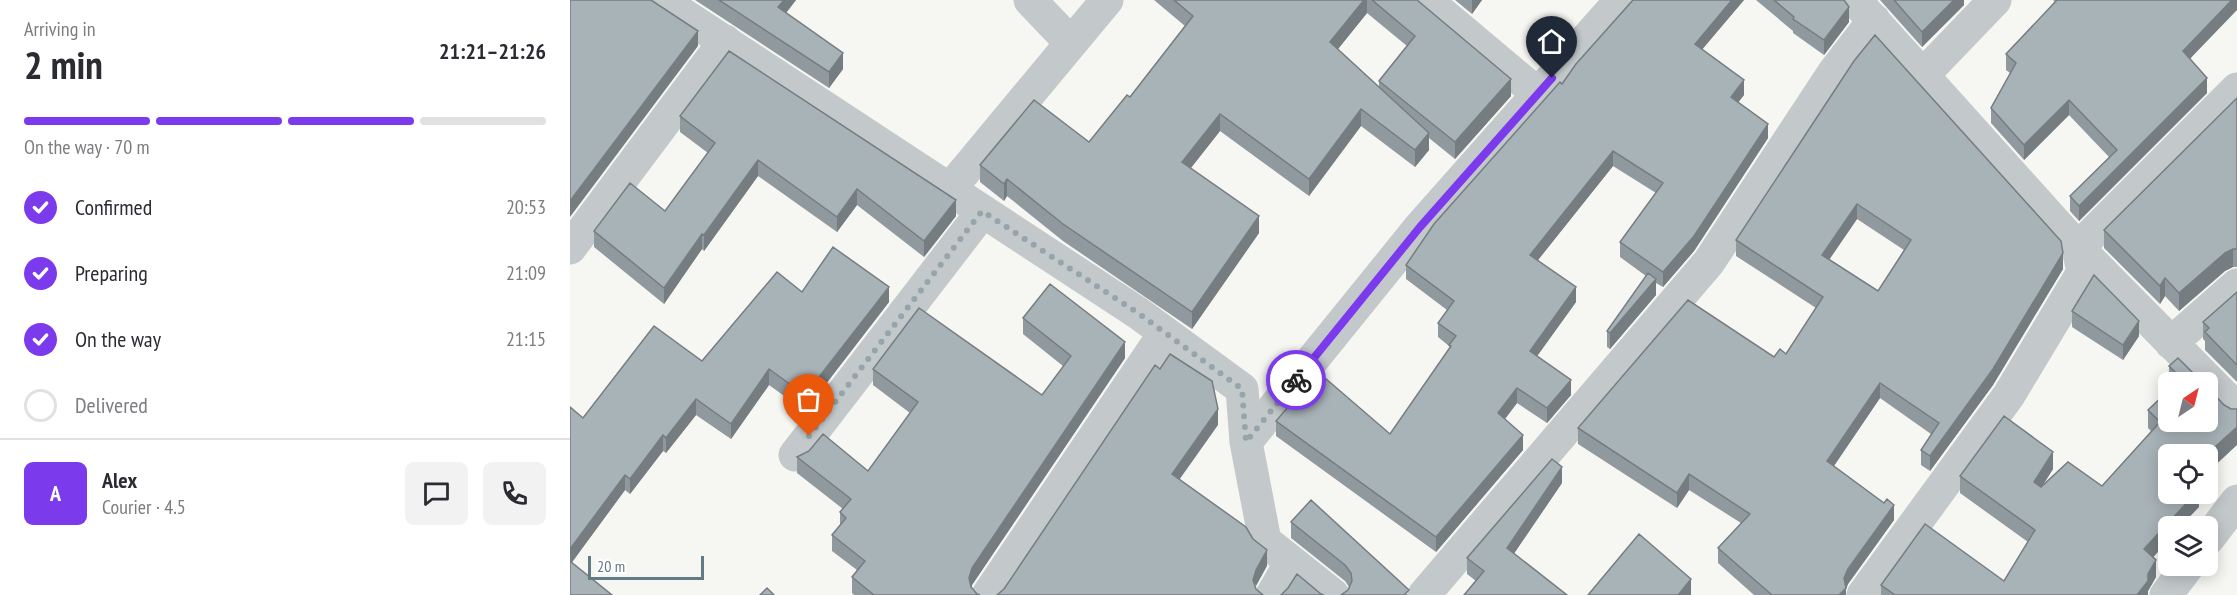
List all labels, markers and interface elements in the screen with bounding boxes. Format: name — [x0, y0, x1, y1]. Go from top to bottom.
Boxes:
text: Arriving in — [24, 16, 96, 42]
pin — [1526, 16, 1577, 78]
icon: home — [1535, 25, 1568, 58]
text: 21:21–21:26 — [439, 37, 546, 65]
text: 2 min — [24, 39, 103, 90]
text: On the way · 70 m — [24, 134, 150, 160]
icon: check — [24, 191, 57, 224]
text: Confirmed — [75, 193, 152, 221]
text: 20:53 — [506, 194, 546, 220]
icon: check — [24, 257, 57, 290]
text: Preparing — [75, 259, 148, 287]
text: 21:09 — [506, 260, 546, 286]
icon: check — [24, 323, 57, 356]
text: On the way — [75, 325, 161, 353]
text: 21:15 — [506, 326, 546, 352]
courier — [1266, 350, 1326, 410]
icon: bike — [1280, 364, 1313, 397]
north arrow — [2158, 372, 2218, 432]
map controls — [2158, 372, 2218, 576]
pin — [783, 374, 834, 436]
icon: bag — [792, 383, 825, 416]
text: Delivered — [75, 391, 148, 419]
button: locate — [2158, 444, 2218, 504]
button: chat — [405, 462, 468, 525]
button: phone — [483, 462, 546, 525]
text: Alex — [102, 466, 137, 494]
text: A — [50, 479, 61, 507]
text: Courier · 4.5 — [102, 494, 186, 520]
button: layers — [2158, 516, 2218, 576]
scale bar — [588, 553, 704, 580]
text: 20 m — [597, 556, 625, 576]

